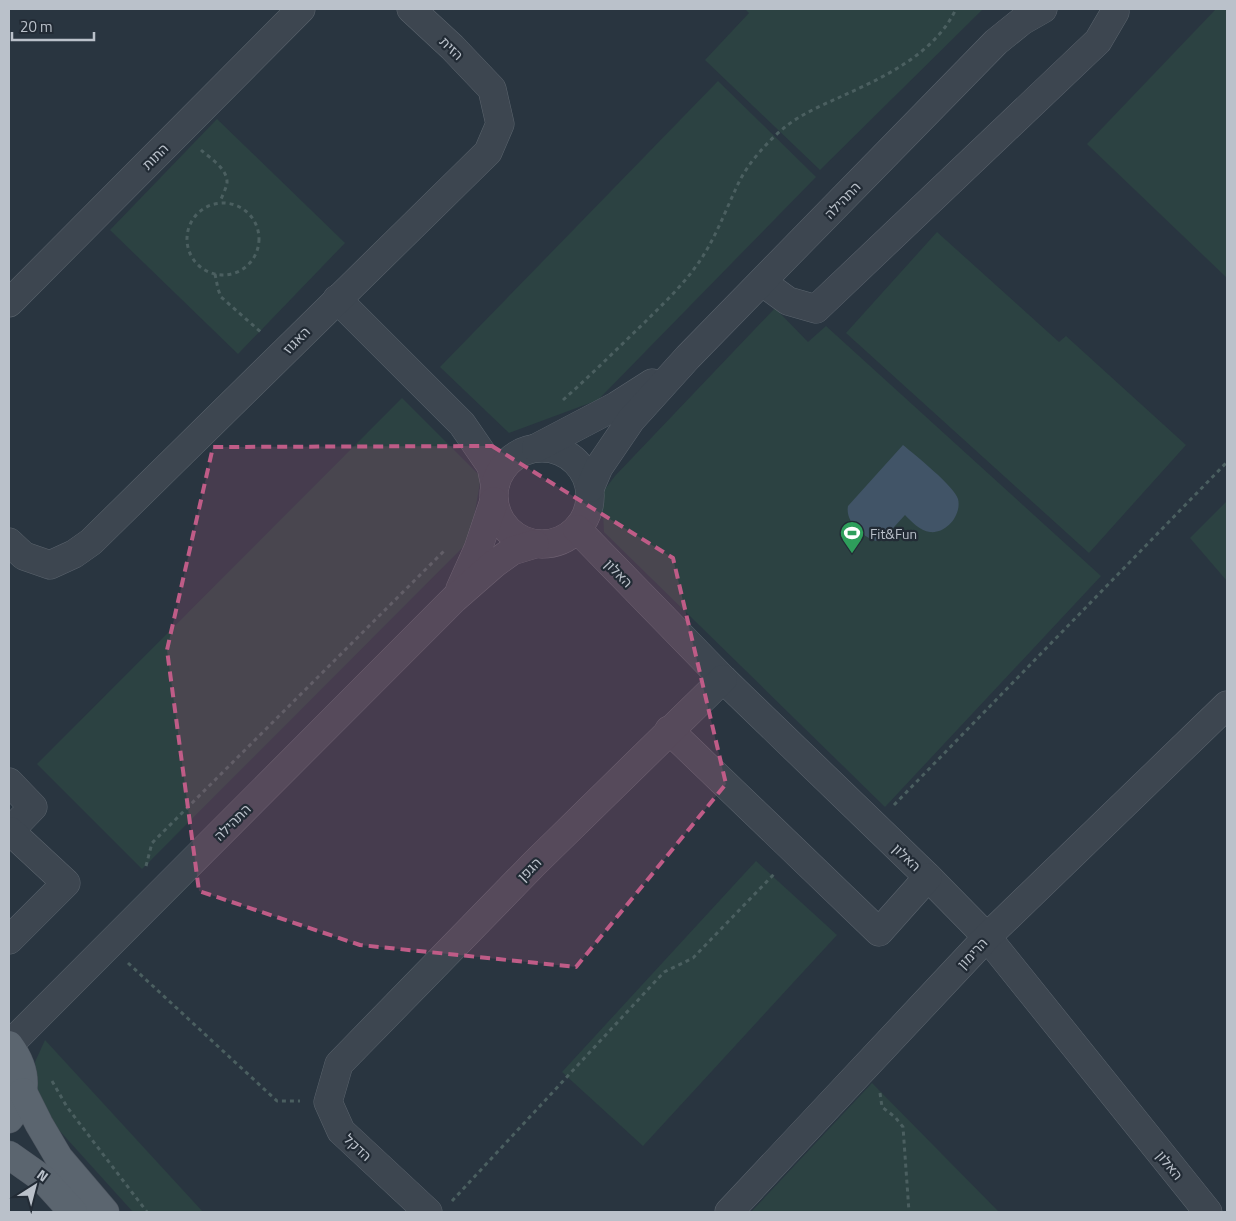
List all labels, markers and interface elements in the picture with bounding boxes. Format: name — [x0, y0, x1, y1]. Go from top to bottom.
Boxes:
scale bar — [12, 10, 95, 42]
text: 20 m — [20, 15, 53, 38]
street label: הזית — [435, 31, 469, 65]
street label: התות — [137, 138, 173, 174]
street label: התהילה — [819, 177, 865, 223]
street label: האגוז — [277, 321, 315, 359]
sports icon: Fit&Fun — [839, 520, 865, 554]
place label: Fit&Fun — [870, 523, 917, 544]
street label: האלון — [600, 554, 638, 592]
street label: התהילה — [209, 799, 255, 845]
street label: האלון — [888, 838, 926, 876]
street label: הגפן — [512, 852, 546, 886]
street label: הרימון — [952, 933, 992, 973]
street label: הדקל — [339, 1129, 377, 1165]
street label: האלון — [1152, 1146, 1188, 1184]
north arrow — [10, 1161, 60, 1211]
text: N — [33, 1164, 53, 1186]

